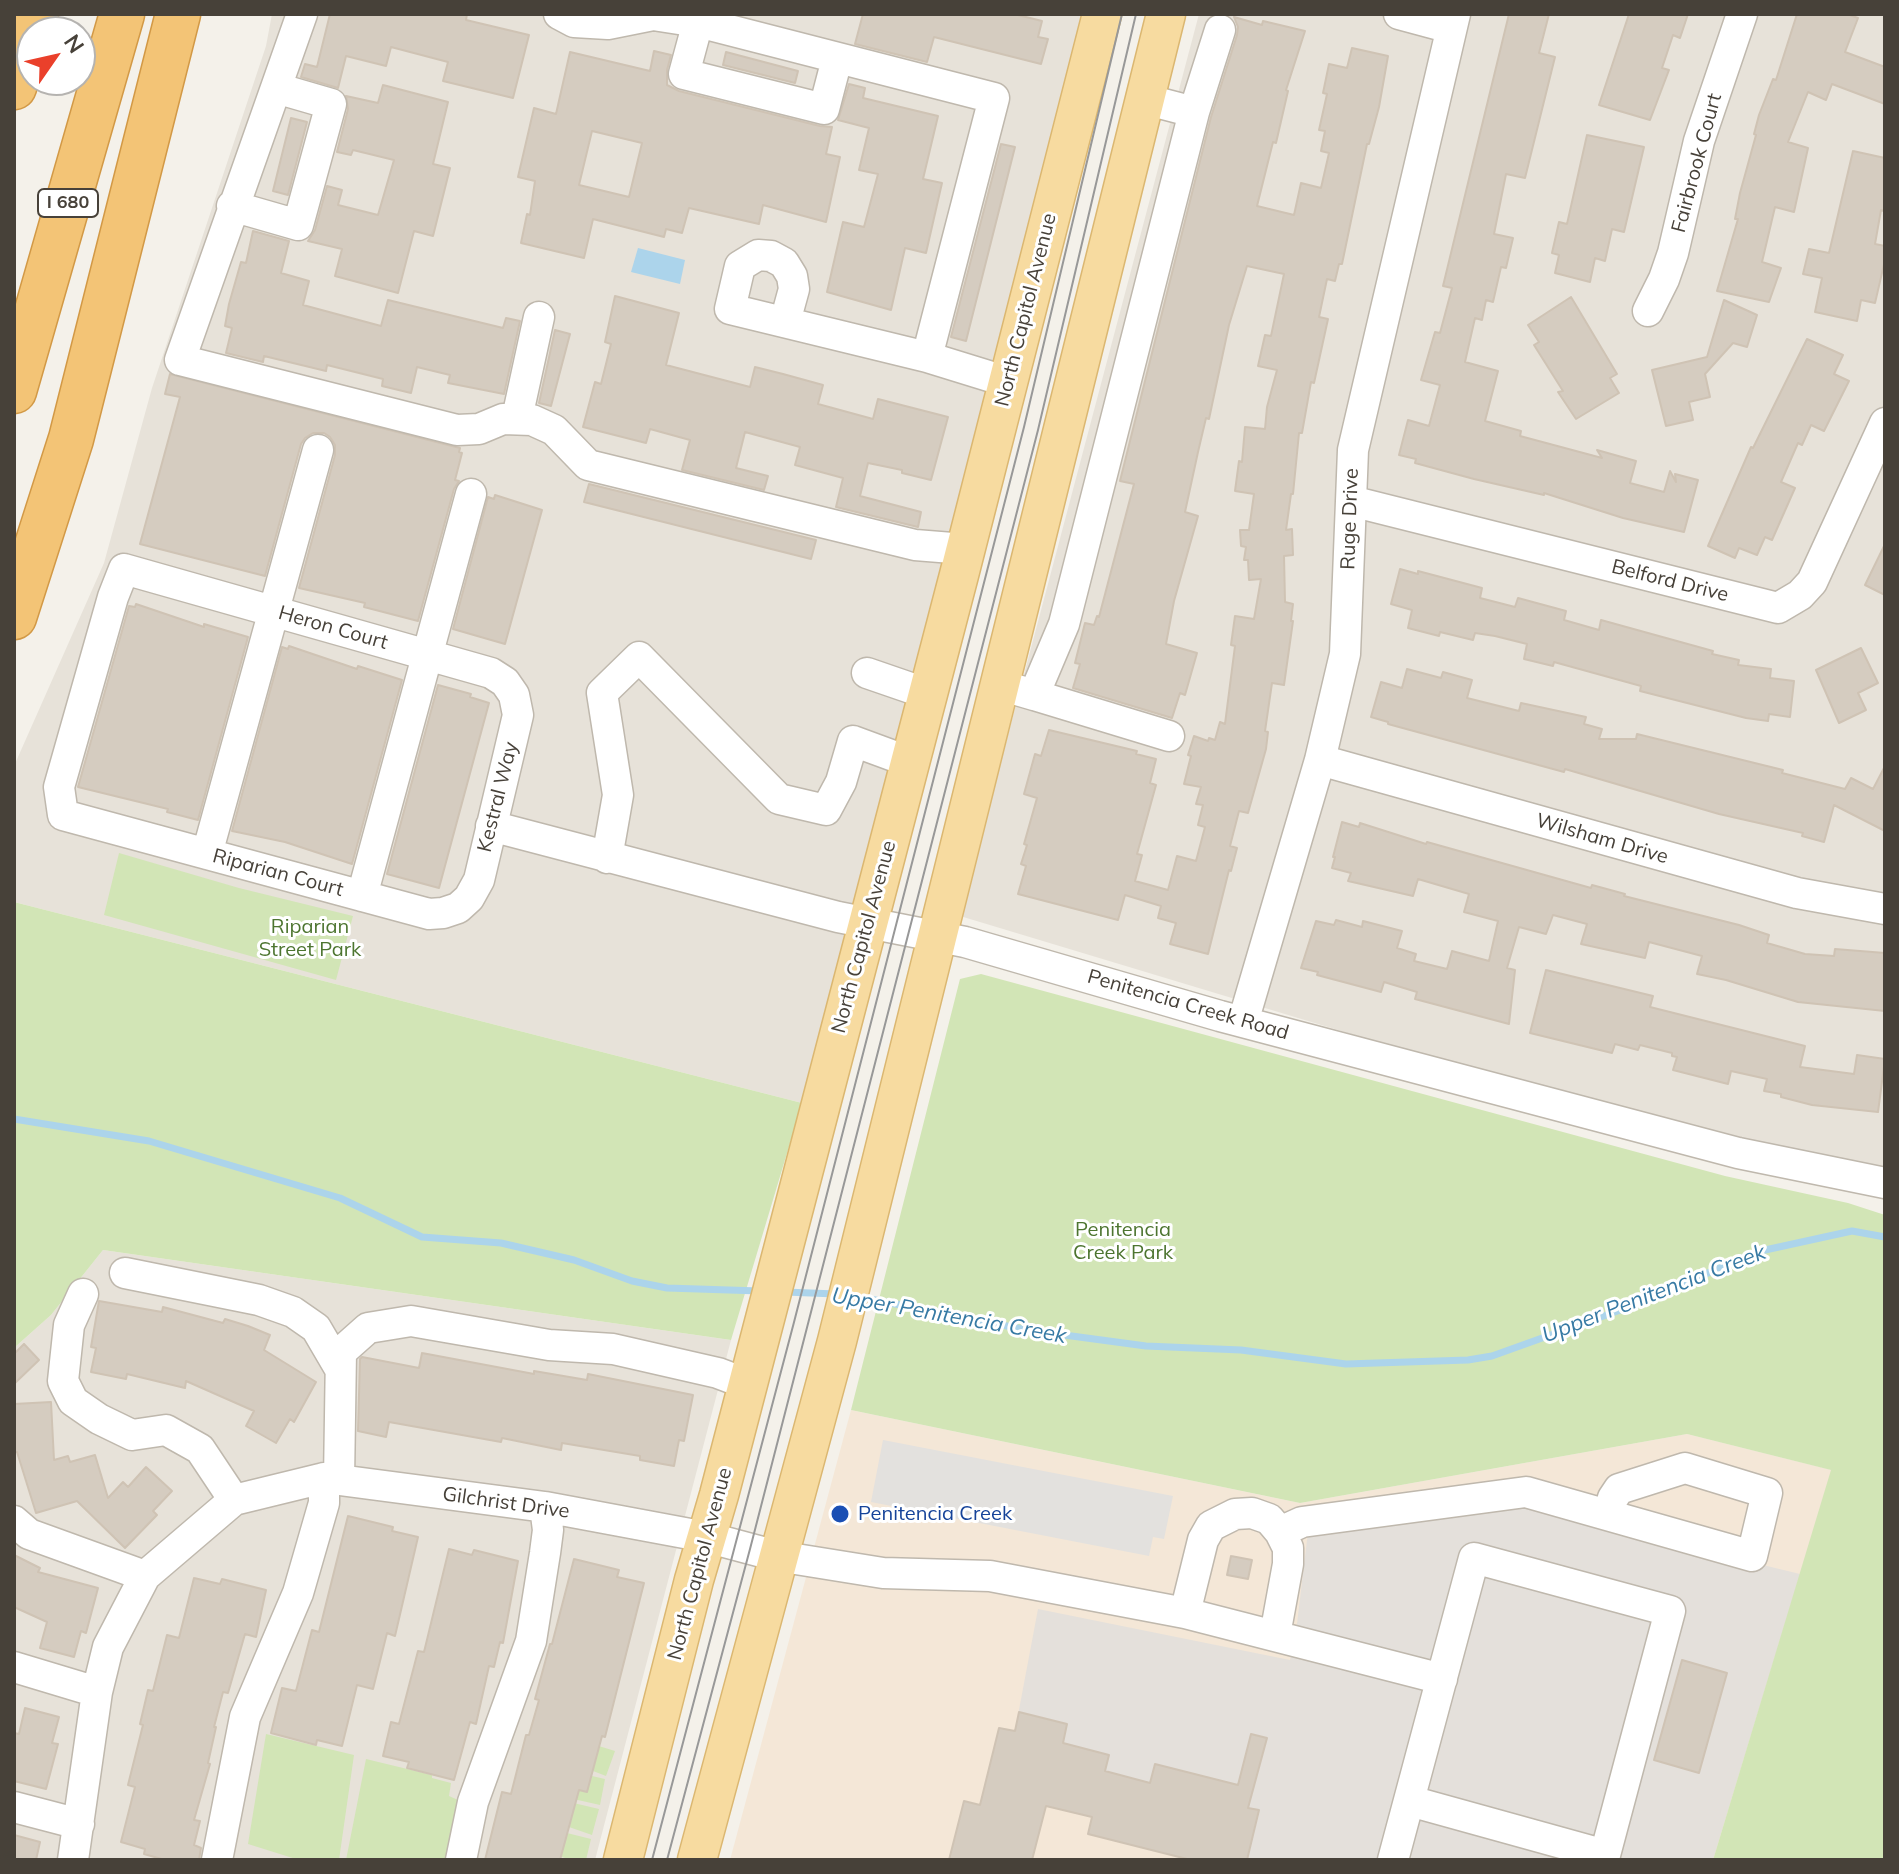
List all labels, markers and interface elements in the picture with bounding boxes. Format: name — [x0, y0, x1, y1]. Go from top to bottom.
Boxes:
north arrow — [16, 16, 96, 96]
text: N — [58, 29, 90, 58]
street label: Fairbrook Court — [1667, 91, 1727, 235]
road number: I 680 — [38, 189, 98, 217]
street label: North Capitol Avenue — [990, 211, 1062, 409]
street label: Ruge Drive — [1336, 468, 1364, 570]
street label: Belford Drive — [1609, 555, 1731, 607]
street label: Heron Court — [276, 601, 390, 655]
street label: Kestral Way — [473, 739, 523, 855]
street label: Wilsham Drive — [1533, 809, 1671, 869]
street label: North Capitol Avenue — [827, 838, 901, 1036]
street label: Riparian Court — [210, 844, 346, 902]
park label: Riparian Street Park — [259, 915, 361, 962]
street label: Penitencia Creek Road — [1085, 965, 1291, 1045]
park label: Penitencia Creek Park — [1073, 1218, 1173, 1265]
water label: Upper Penitencia Creek — [1538, 1239, 1770, 1349]
water label: Upper Penitencia Creek — [830, 1282, 1068, 1350]
street label: North Capitol Avenue — [663, 1465, 737, 1663]
street label: Gilchrist Drive — [441, 1482, 571, 1524]
place label: Penitencia Creek — [858, 1502, 1012, 1526]
marker: Penitencia Creek — [829, 1503, 851, 1525]

